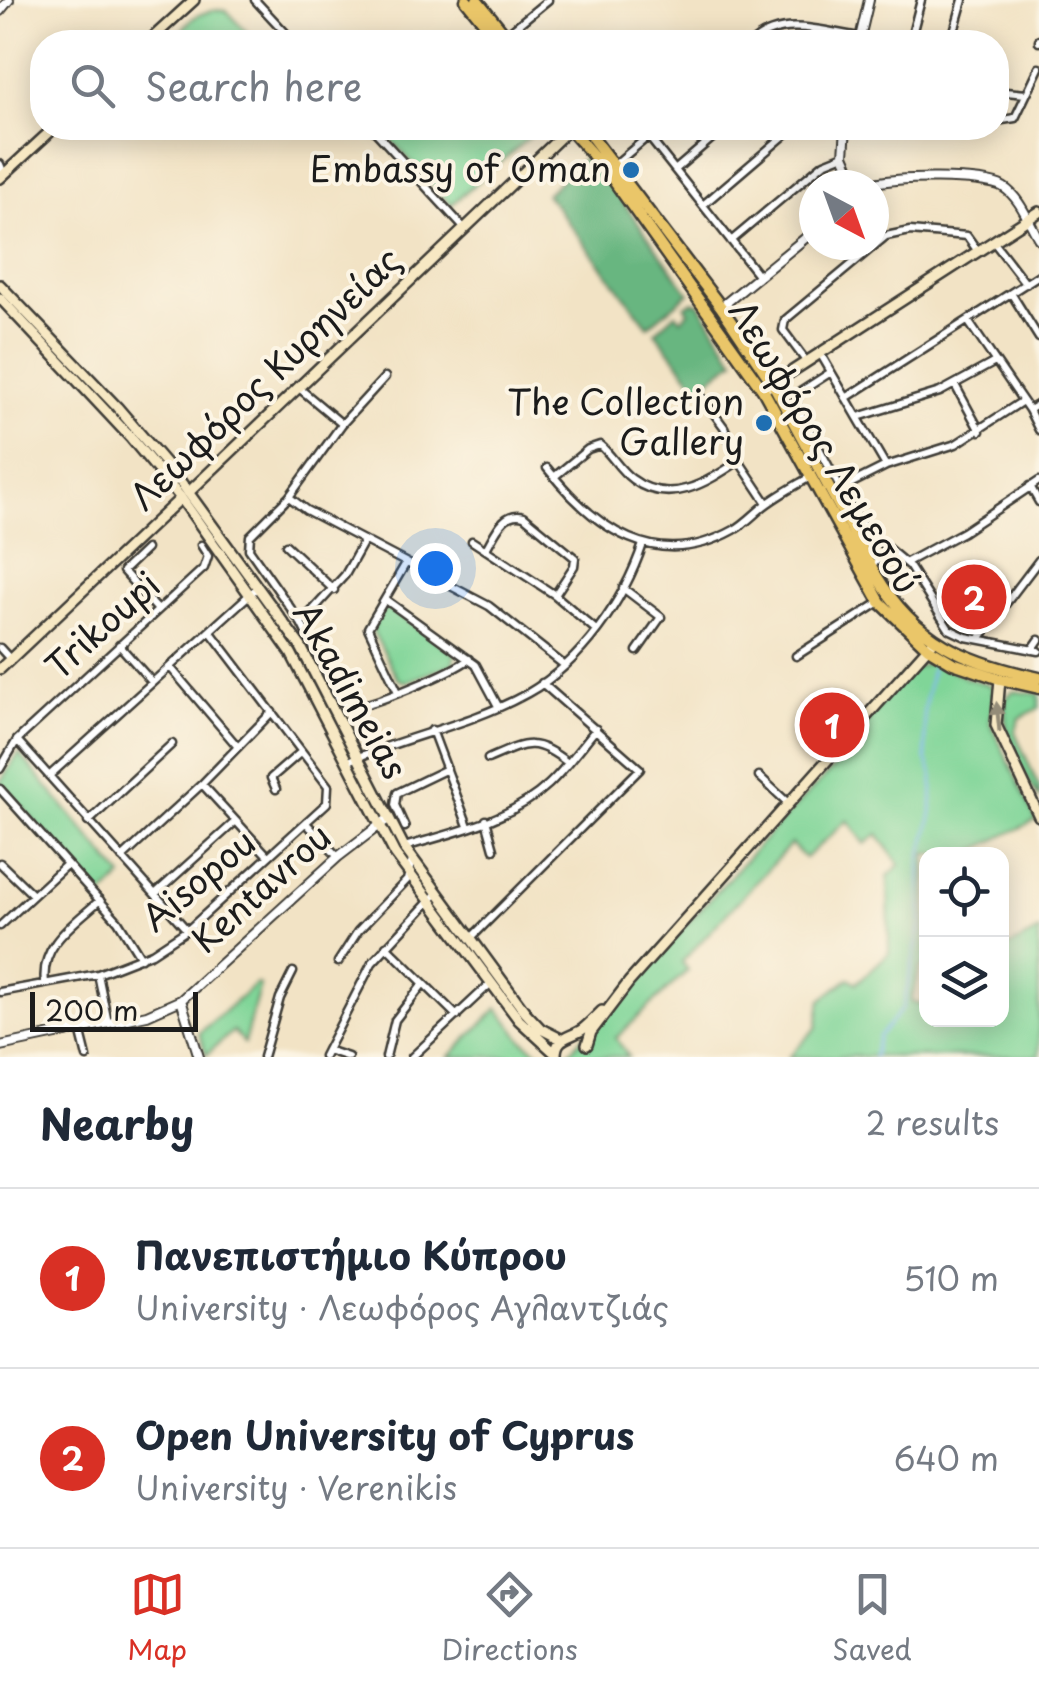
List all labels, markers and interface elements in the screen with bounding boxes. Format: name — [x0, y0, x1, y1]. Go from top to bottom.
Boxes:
search box — [30, 30, 1009, 140]
text: Search here — [145, 57, 362, 114]
icon: search — [65, 58, 120, 113]
place label: Embassy of Oman — [310, 141, 611, 194]
marker: Embassy of Oman — [620, 159, 642, 181]
north arrow — [799, 170, 889, 260]
street label: Λεωφόρος Κυρηνείας — [117, 233, 412, 521]
street label: Λεωφόρος Λεμεσού — [717, 289, 935, 603]
place label: The Collection Gallery — [507, 374, 744, 467]
marker: The Collection Gallery — [753, 412, 775, 434]
your location — [410, 543, 461, 594]
street label: Trikoupi — [32, 558, 171, 690]
pin: 2 — [942, 560, 1006, 634]
street label: Akadimeias — [282, 592, 423, 788]
pin: 1 — [800, 688, 864, 762]
one-way arrow — [990, 701, 1006, 732]
street label: Kentavrou — [179, 810, 342, 964]
street label: Aisopou — [129, 815, 266, 943]
map controls — [919, 847, 1009, 1027]
button: locate — [919, 847, 1009, 937]
button: layers — [919, 937, 1009, 1027]
scale bar — [30, 987, 198, 1032]
text: 200 m — [45, 988, 138, 1031]
text: Nearby — [40, 1091, 194, 1154]
text: 2 results — [866, 1098, 999, 1146]
text: Πανεπιστήμιο Κύπρου — [135, 1226, 567, 1283]
text: 1 — [65, 1254, 80, 1302]
text: 510 m — [903, 1254, 999, 1302]
text: University · Λεωφόρος Αγλαντζιάς — [135, 1283, 669, 1331]
text: Open University of Cyprus — [135, 1406, 635, 1463]
text: 2 — [61, 1434, 84, 1482]
text: 640 m — [894, 1434, 999, 1482]
text: University · Verenikis — [135, 1463, 457, 1511]
tab: Map — [127, 1567, 187, 1670]
tab: Directions — [442, 1567, 578, 1670]
tab: Saved — [832, 1567, 912, 1670]

